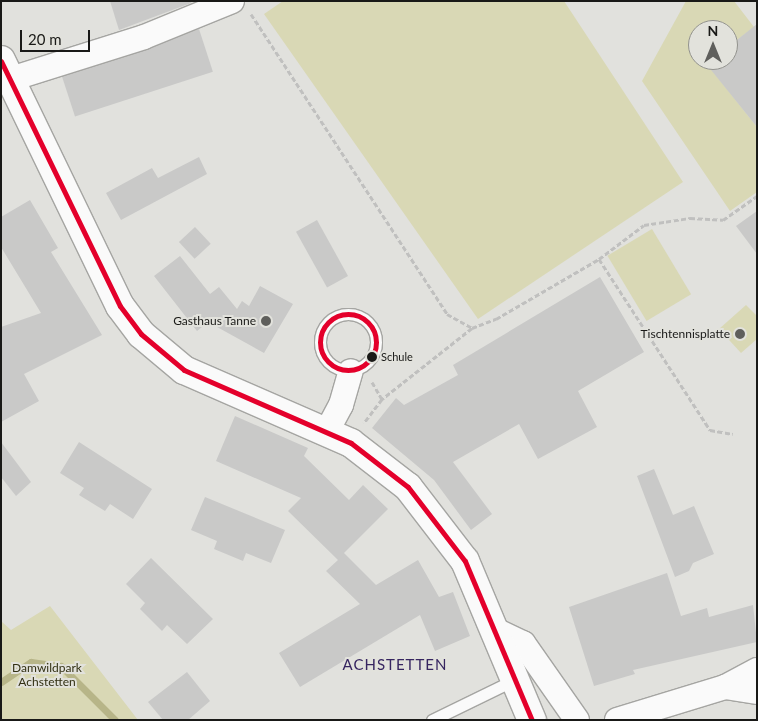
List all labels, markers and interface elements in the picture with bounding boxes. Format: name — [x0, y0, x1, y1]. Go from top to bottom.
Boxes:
scale bar — [22, 20, 92, 52]
north arrow — [688, 20, 738, 70]
text: N — [708, 22, 718, 39]
text: 20 m — [28, 30, 62, 48]
place label: Gasthaus Tanne — [173, 314, 256, 328]
marker: Gasthaus Tanne — [260, 315, 272, 327]
place label: Tischtennisplatte — [641, 327, 730, 341]
marker: Tischtennisplatte — [734, 328, 746, 340]
place label: Schule — [381, 350, 413, 364]
marker: Schule — [367, 352, 377, 362]
district label: ACHSTETTEN — [341, 656, 449, 674]
park label: Damwildpark Achstetten — [12, 661, 82, 689]

